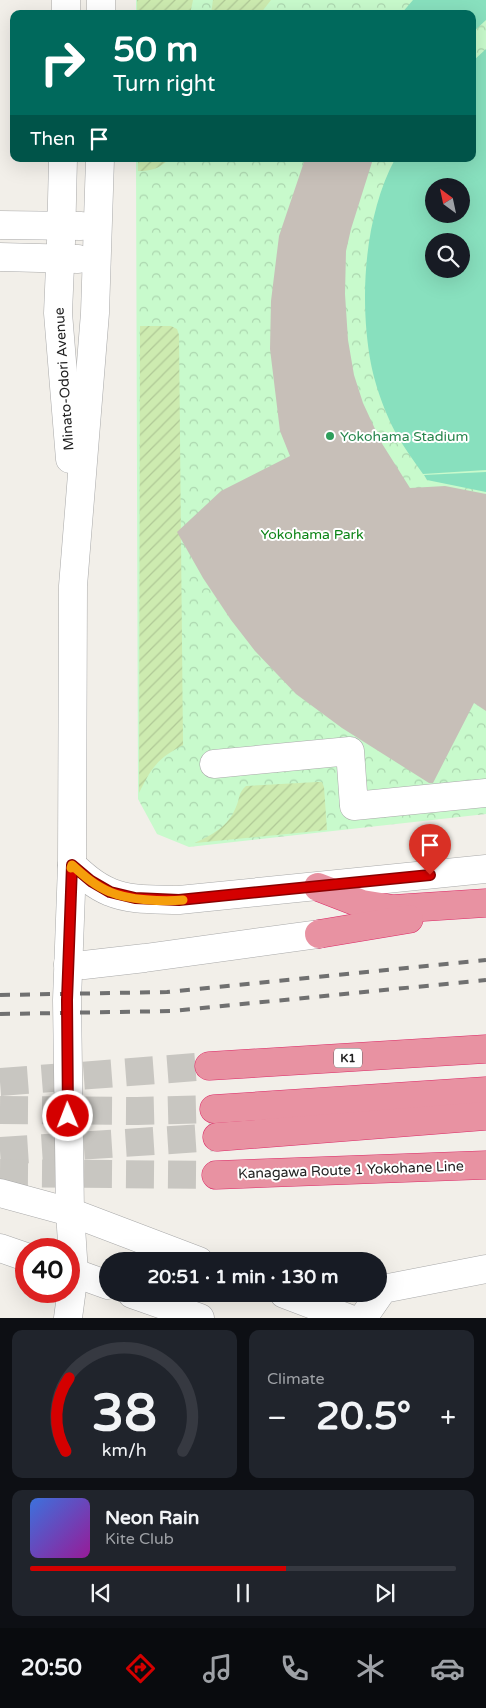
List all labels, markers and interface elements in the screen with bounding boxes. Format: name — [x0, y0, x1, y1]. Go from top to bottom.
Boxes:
text: 50 m — [113, 29, 198, 71]
icon: right — [30, 30, 95, 95]
text: Turn right — [113, 71, 215, 97]
icon: arrive — [85, 125, 113, 153]
text: Then — [30, 128, 75, 150]
north arrow — [425, 178, 470, 222]
map controls — [425, 178, 470, 278]
button: search — [425, 233, 470, 278]
street label: Minato-Odori Avenue — [51, 307, 77, 451]
place label: Yokohama Stadium — [340, 428, 468, 445]
marker: Yokohama Stadium — [324, 430, 336, 442]
park label: Yokohama Park — [260, 526, 364, 543]
pin — [409, 824, 451, 875]
icon: arrive — [416, 831, 444, 859]
road number: K1 — [334, 1048, 362, 1068]
position arrow — [41, 1089, 93, 1141]
street label: Kanagawa Route 1 Yokohane Line — [238, 1158, 464, 1182]
speed limit sign: 40 — [15, 1238, 80, 1303]
text: 20:51 · 1 min · 130 m — [147, 1266, 339, 1288]
text: Climate — [267, 1369, 325, 1389]
text: 38 — [92, 1382, 157, 1445]
text: 20.5° — [316, 1394, 411, 1440]
text: − — [267, 1401, 287, 1435]
text: + — [440, 1401, 456, 1435]
text: km/h — [102, 1440, 147, 1461]
text: Neon Rain — [105, 1507, 199, 1529]
text: Kite Club — [105, 1529, 174, 1549]
icon: previous — [87, 1579, 115, 1607]
icon: pause — [229, 1579, 257, 1607]
icon: next — [371, 1579, 399, 1607]
icon: directions — [123, 1651, 158, 1686]
icon: music — [200, 1651, 235, 1686]
icon: phone — [277, 1651, 312, 1686]
icon: climate — [353, 1651, 388, 1686]
icon: car — [430, 1651, 465, 1686]
text: 20:50 — [21, 1655, 82, 1681]

